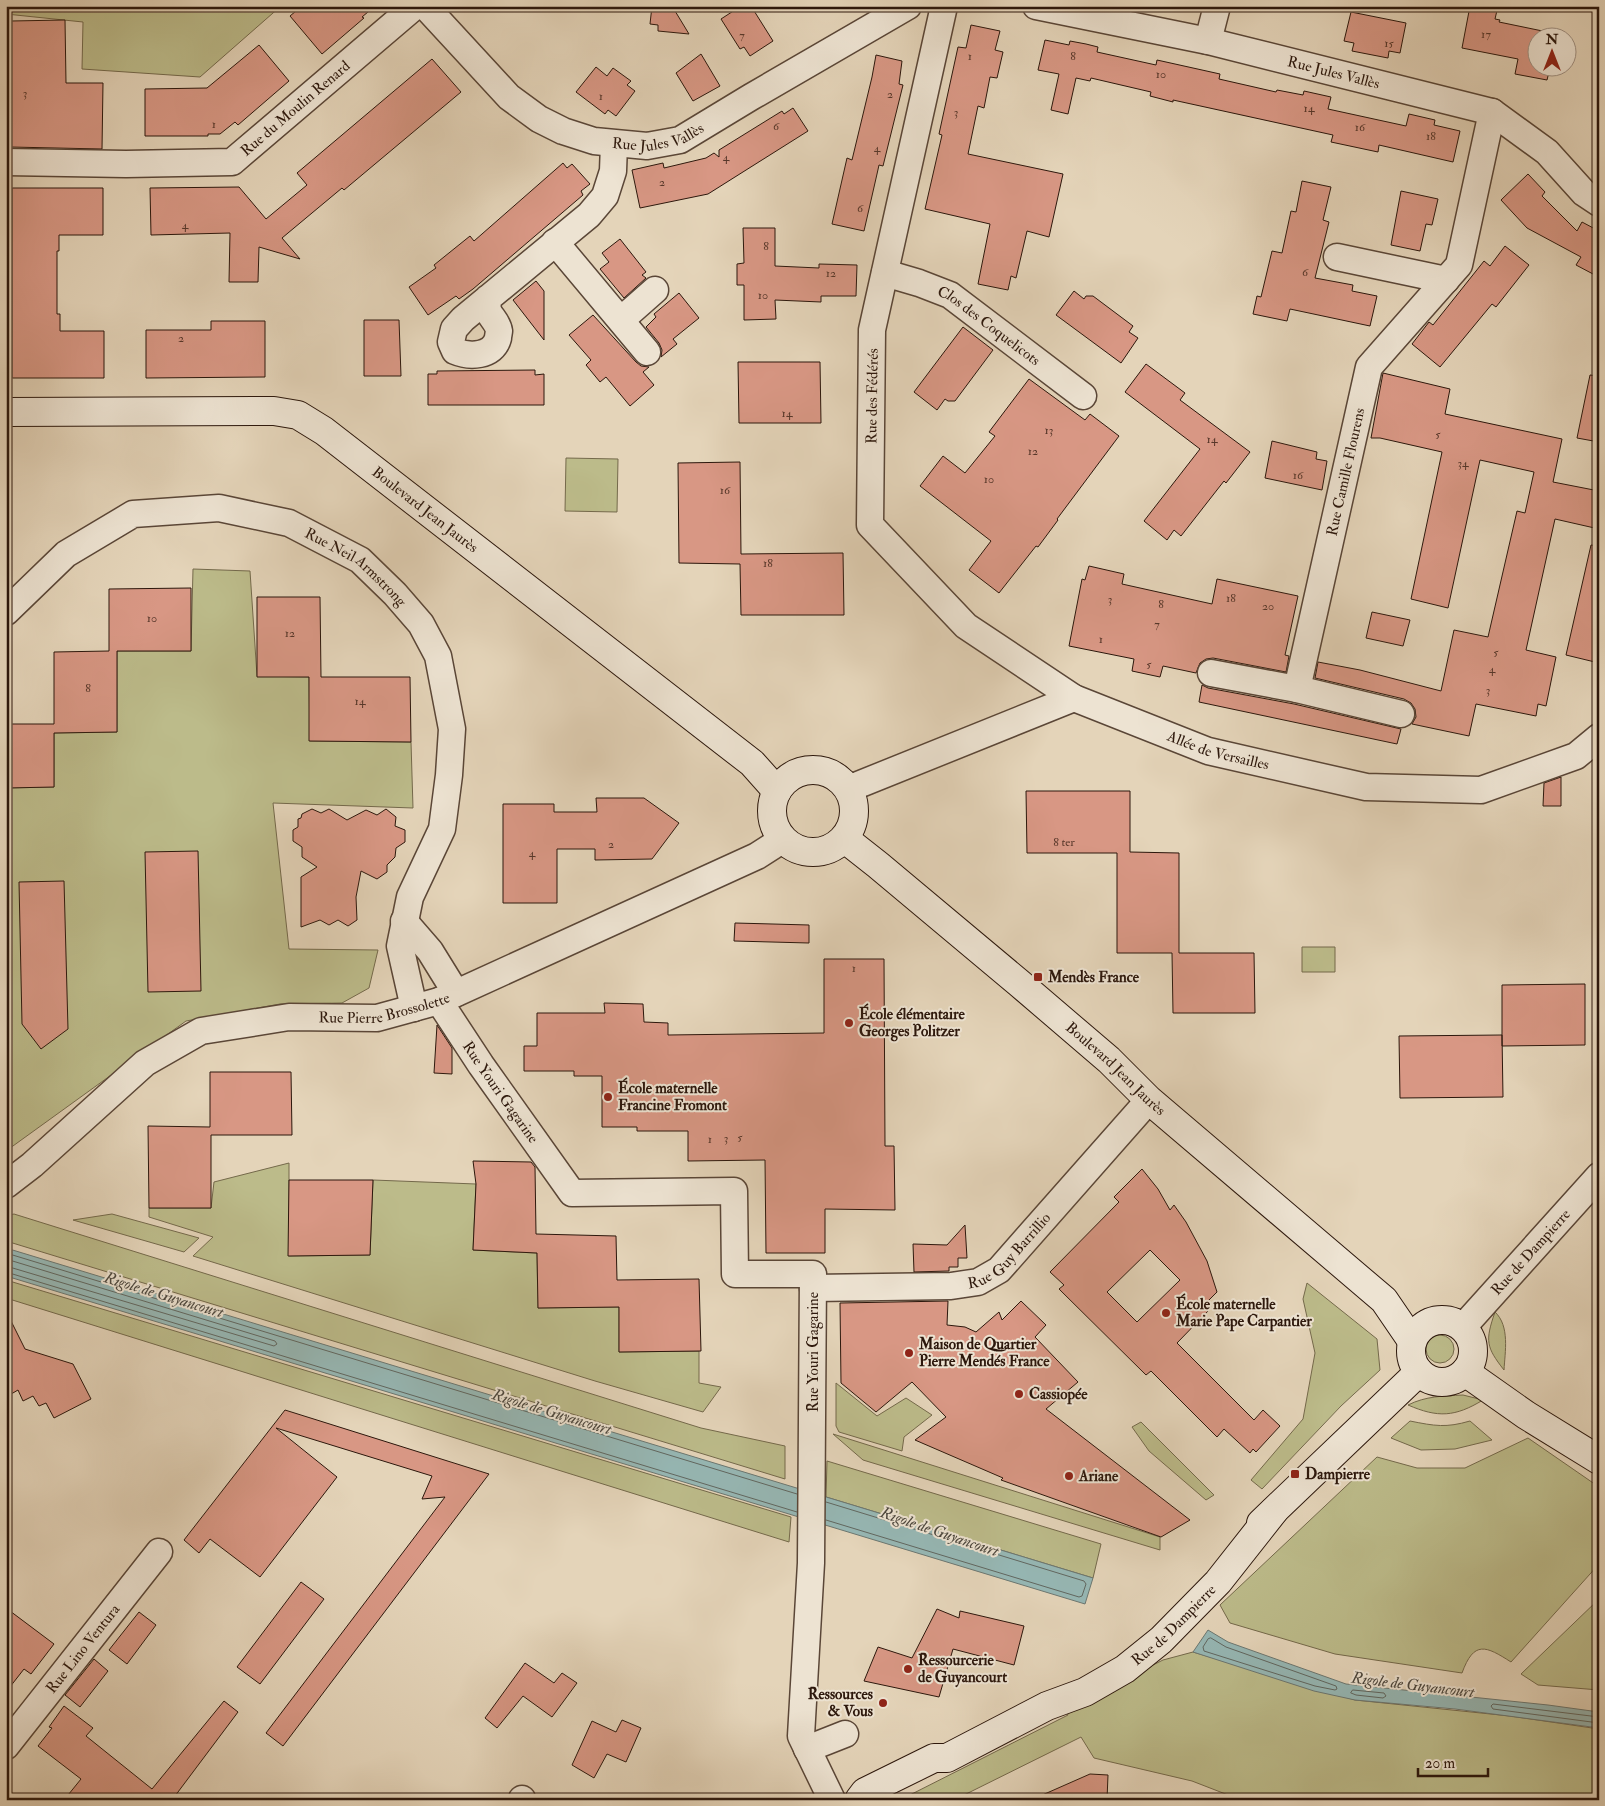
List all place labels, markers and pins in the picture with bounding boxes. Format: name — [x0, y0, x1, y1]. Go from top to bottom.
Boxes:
place label: Mendès France — [1047, 968, 1140, 987]
marker: Mendès France — [1032, 971, 1044, 983]
place label: École élémentaire Georges Politzer — [859, 1003, 966, 1042]
marker: École élémentaire Georges Politzer — [843, 1017, 855, 1029]
place label: École maternelle Francine Fromont — [618, 1077, 727, 1115]
marker: École maternelle Francine Fromont — [602, 1091, 614, 1103]
place label: École maternelle Marie Pape Carpantier — [1175, 1293, 1312, 1332]
marker: École maternelle Marie Pape Carpantier — [1160, 1307, 1172, 1319]
place label: Maison de Quartier Pierre Mendés France — [918, 1335, 1050, 1371]
marker: Maison de Quartier Pierre Mendés France — [903, 1347, 915, 1359]
place label: Cassiopée — [1029, 1385, 1088, 1405]
marker: Cassiopée — [1013, 1388, 1025, 1400]
place label: Dampierre — [1305, 1465, 1371, 1485]
place label: Ariane — [1078, 1467, 1119, 1486]
marker: Dampierre — [1289, 1468, 1301, 1480]
marker: Ariane — [1063, 1470, 1075, 1482]
place label: Ressourcerie de Guyancourt — [918, 1651, 1007, 1688]
marker: Ressourcerie de Guyancourt — [902, 1663, 914, 1675]
place label: Ressources & Vous — [808, 1685, 873, 1721]
marker: Ressources & Vous — [877, 1697, 889, 1709]

